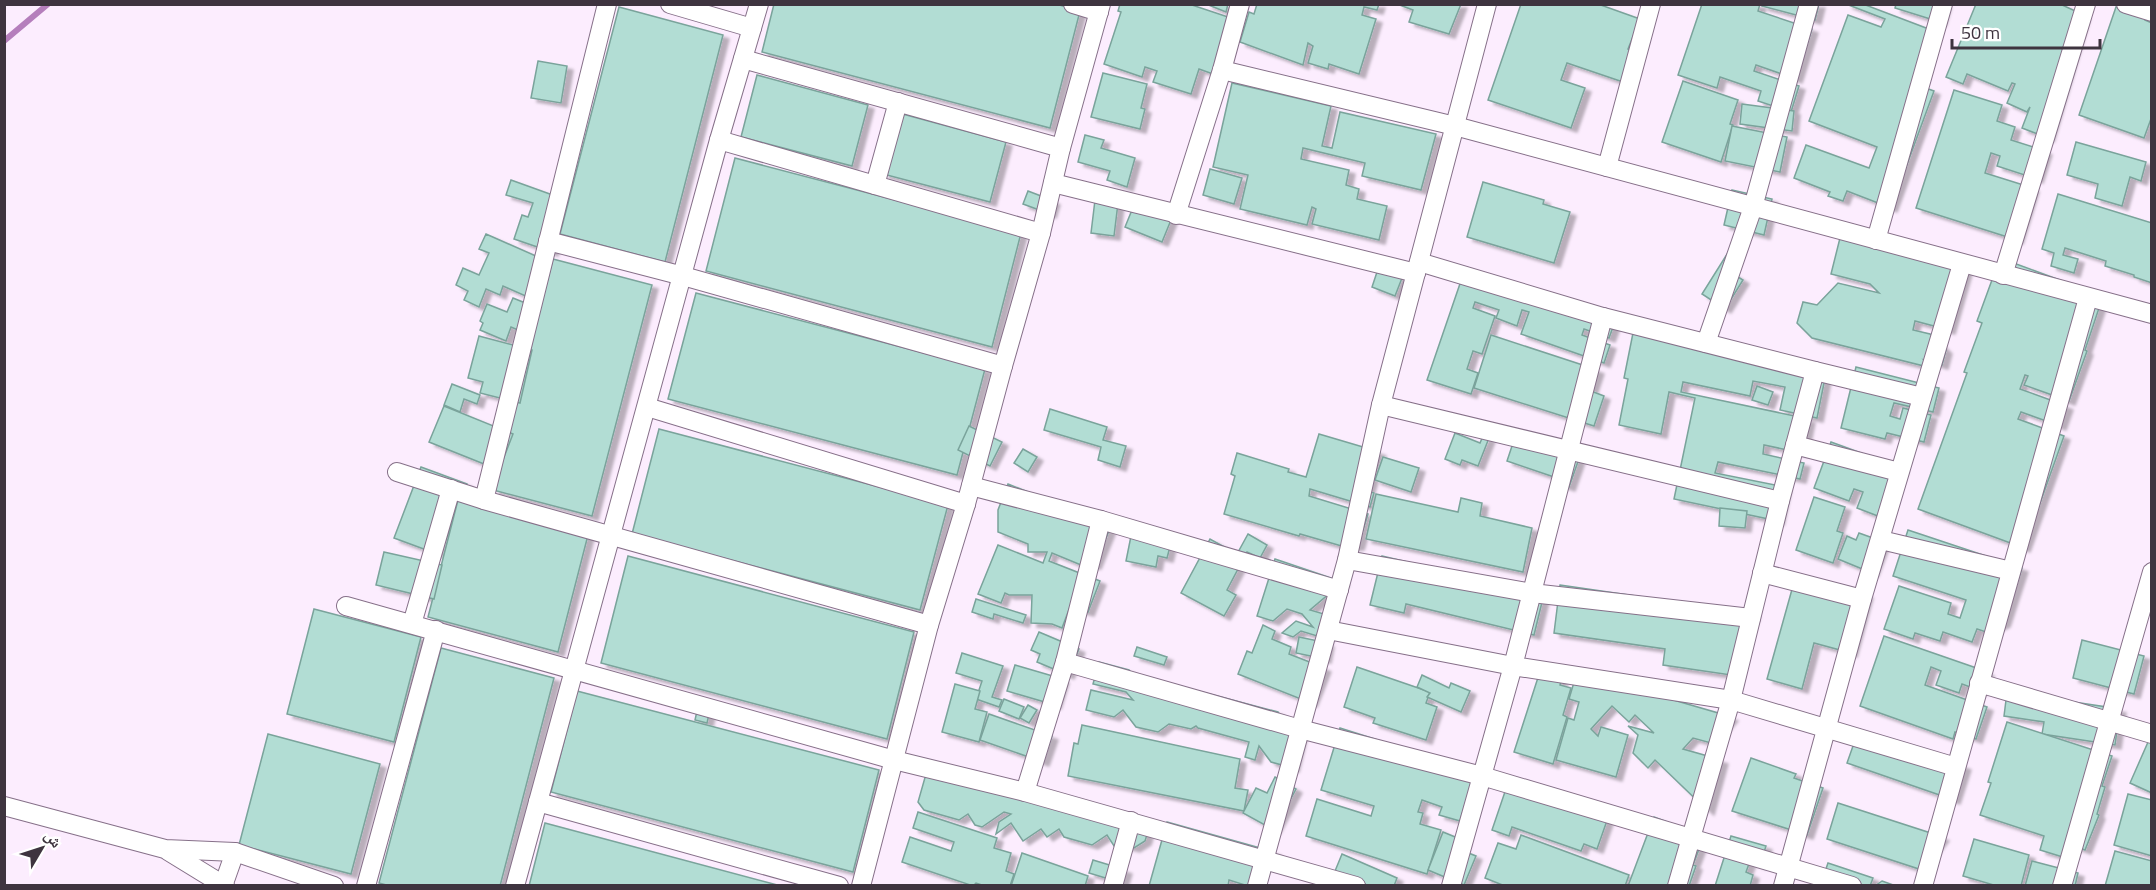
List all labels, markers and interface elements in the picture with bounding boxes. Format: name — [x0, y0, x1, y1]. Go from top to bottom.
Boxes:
scale bar — [1952, 12, 2100, 50]
text: 50 m — [1961, 19, 2000, 46]
north arrow — [12, 818, 72, 878]
text: ش — [39, 824, 68, 853]

